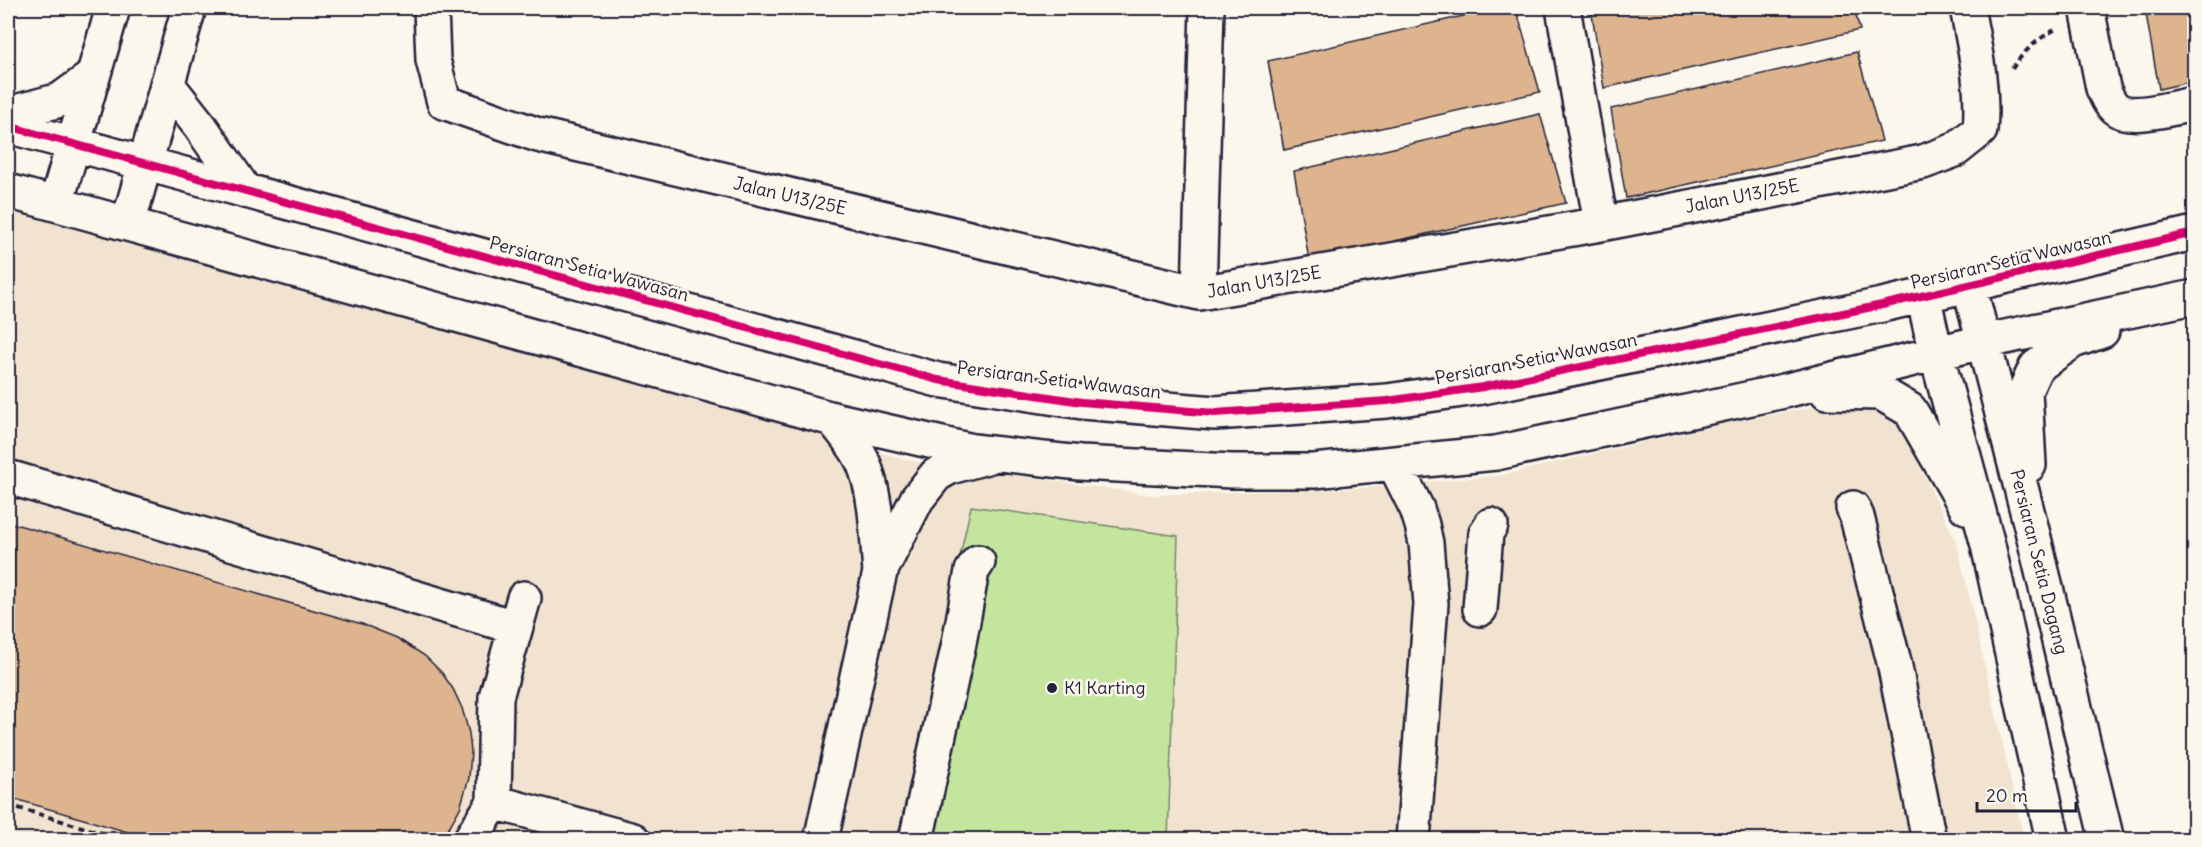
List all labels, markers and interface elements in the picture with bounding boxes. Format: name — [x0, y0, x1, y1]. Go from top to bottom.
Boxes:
street label: Jalan U13/25E — [731, 171, 849, 220]
street label: Jalan U13/25E — [1683, 173, 1801, 218]
street label: Persiaran Setia Wawasan — [1908, 225, 2114, 294]
street label: Persiaran Setia Wawasan — [487, 231, 691, 306]
street label: Jalan U13/25E — [1205, 260, 1323, 303]
street label: Persiaran Setia Wawasan — [1433, 328, 1639, 389]
street label: Persiaran Setia Wawasan — [956, 356, 1162, 403]
street label: Persiaran Setia Dagang — [2005, 467, 2074, 657]
place label: K1 Karting — [1064, 676, 1145, 699]
marker: K1 Karting — [1045, 681, 1059, 695]
scale bar — [1977, 775, 2076, 813]
text: 20 m — [1986, 784, 2028, 807]

